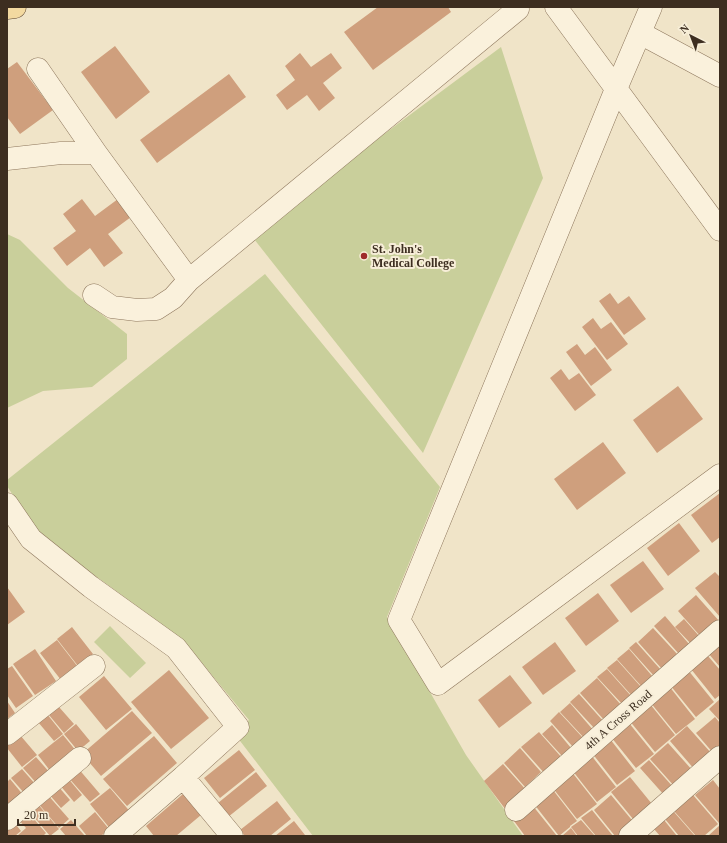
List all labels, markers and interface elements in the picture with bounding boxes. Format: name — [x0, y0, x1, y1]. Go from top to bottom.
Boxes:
north arrow — [671, 16, 711, 56]
text: N — [677, 21, 691, 36]
place label: St. John's Medical College — [372, 242, 455, 270]
marker: St. John's Medical College — [359, 251, 369, 261]
street label: 4th A Cross Road — [582, 687, 654, 753]
scale bar — [18, 801, 75, 827]
text: 20 m — [24, 808, 49, 822]

